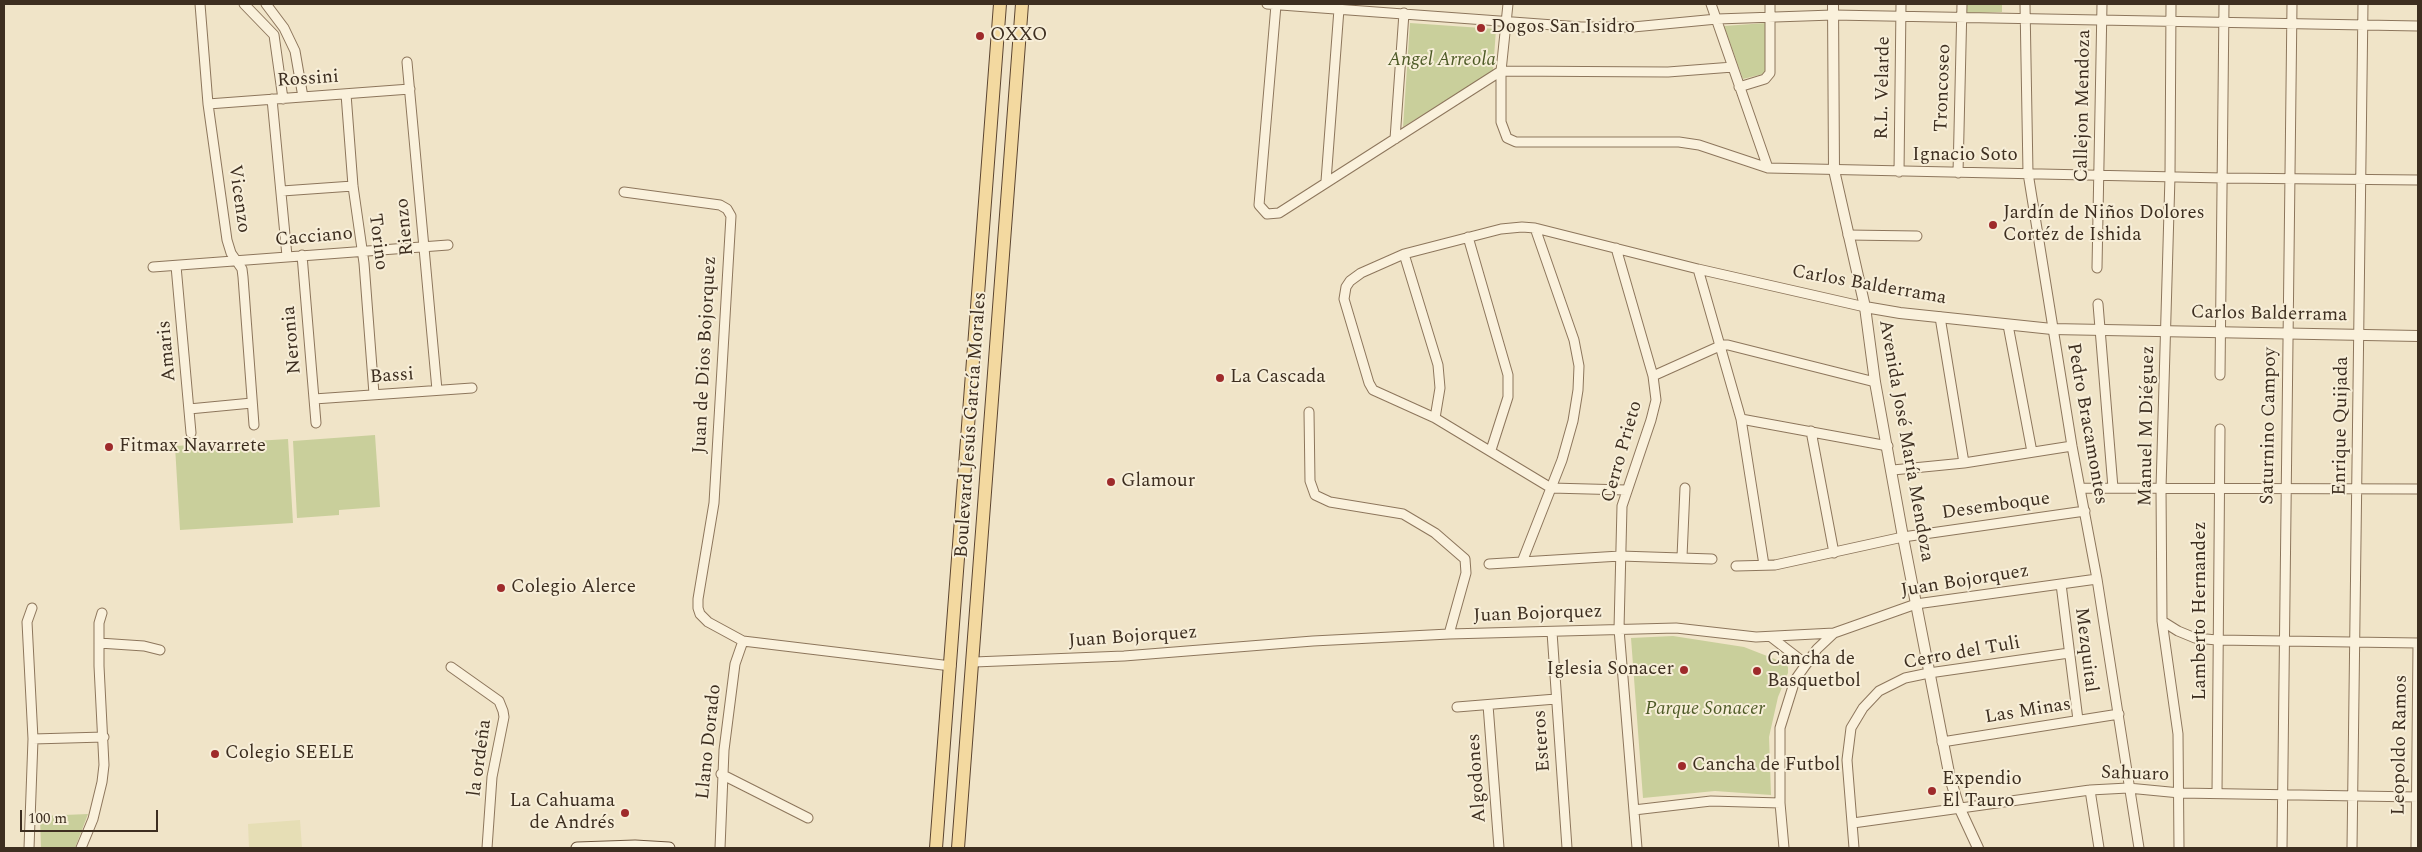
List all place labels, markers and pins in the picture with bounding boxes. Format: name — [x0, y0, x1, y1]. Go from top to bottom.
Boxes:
place label: Dogos San Isidro — [1491, 17, 1635, 39]
marker: Dogos San Isidro — [1475, 22, 1487, 34]
place label: OXXO — [990, 25, 1047, 47]
marker: OXXO — [974, 30, 986, 42]
place label: Jardín de Niños Dolores Cortéz de Ishida — [2003, 203, 2205, 247]
marker: Jardín de Niños Dolores Cortéz de Ishida — [1987, 219, 1999, 231]
place label: La Cascada — [1230, 367, 1326, 389]
marker: La Cascada — [1214, 372, 1226, 384]
place label: Fitmax Navarrete — [119, 436, 266, 458]
marker: Fitmax Navarrete — [103, 441, 115, 453]
place label: Glamour — [1121, 471, 1195, 493]
marker: Glamour — [1105, 476, 1117, 488]
place label: Colegio Alerce — [511, 577, 636, 599]
marker: Colegio Alerce — [495, 582, 507, 594]
place label: Cancha de Basquetbol — [1767, 649, 1861, 693]
place label: Iglesia Sonacer — [1547, 659, 1674, 681]
marker: Iglesia Sonacer — [1678, 664, 1690, 676]
marker: Cancha de Basquetbol — [1751, 665, 1763, 677]
place label: Colegio SEELE — [225, 743, 354, 765]
marker: Colegio SEELE — [209, 748, 221, 760]
place label: Cancha de Futbol — [1692, 755, 1840, 777]
marker: Cancha de Futbol — [1676, 760, 1688, 772]
place label: Expendio El Tauro — [1942, 769, 2022, 813]
marker: Expendio El Tauro — [1926, 785, 1938, 797]
place label: La Cahuama de Andrés — [509, 791, 615, 835]
marker: La Cahuama de Andrés — [619, 807, 631, 819]

